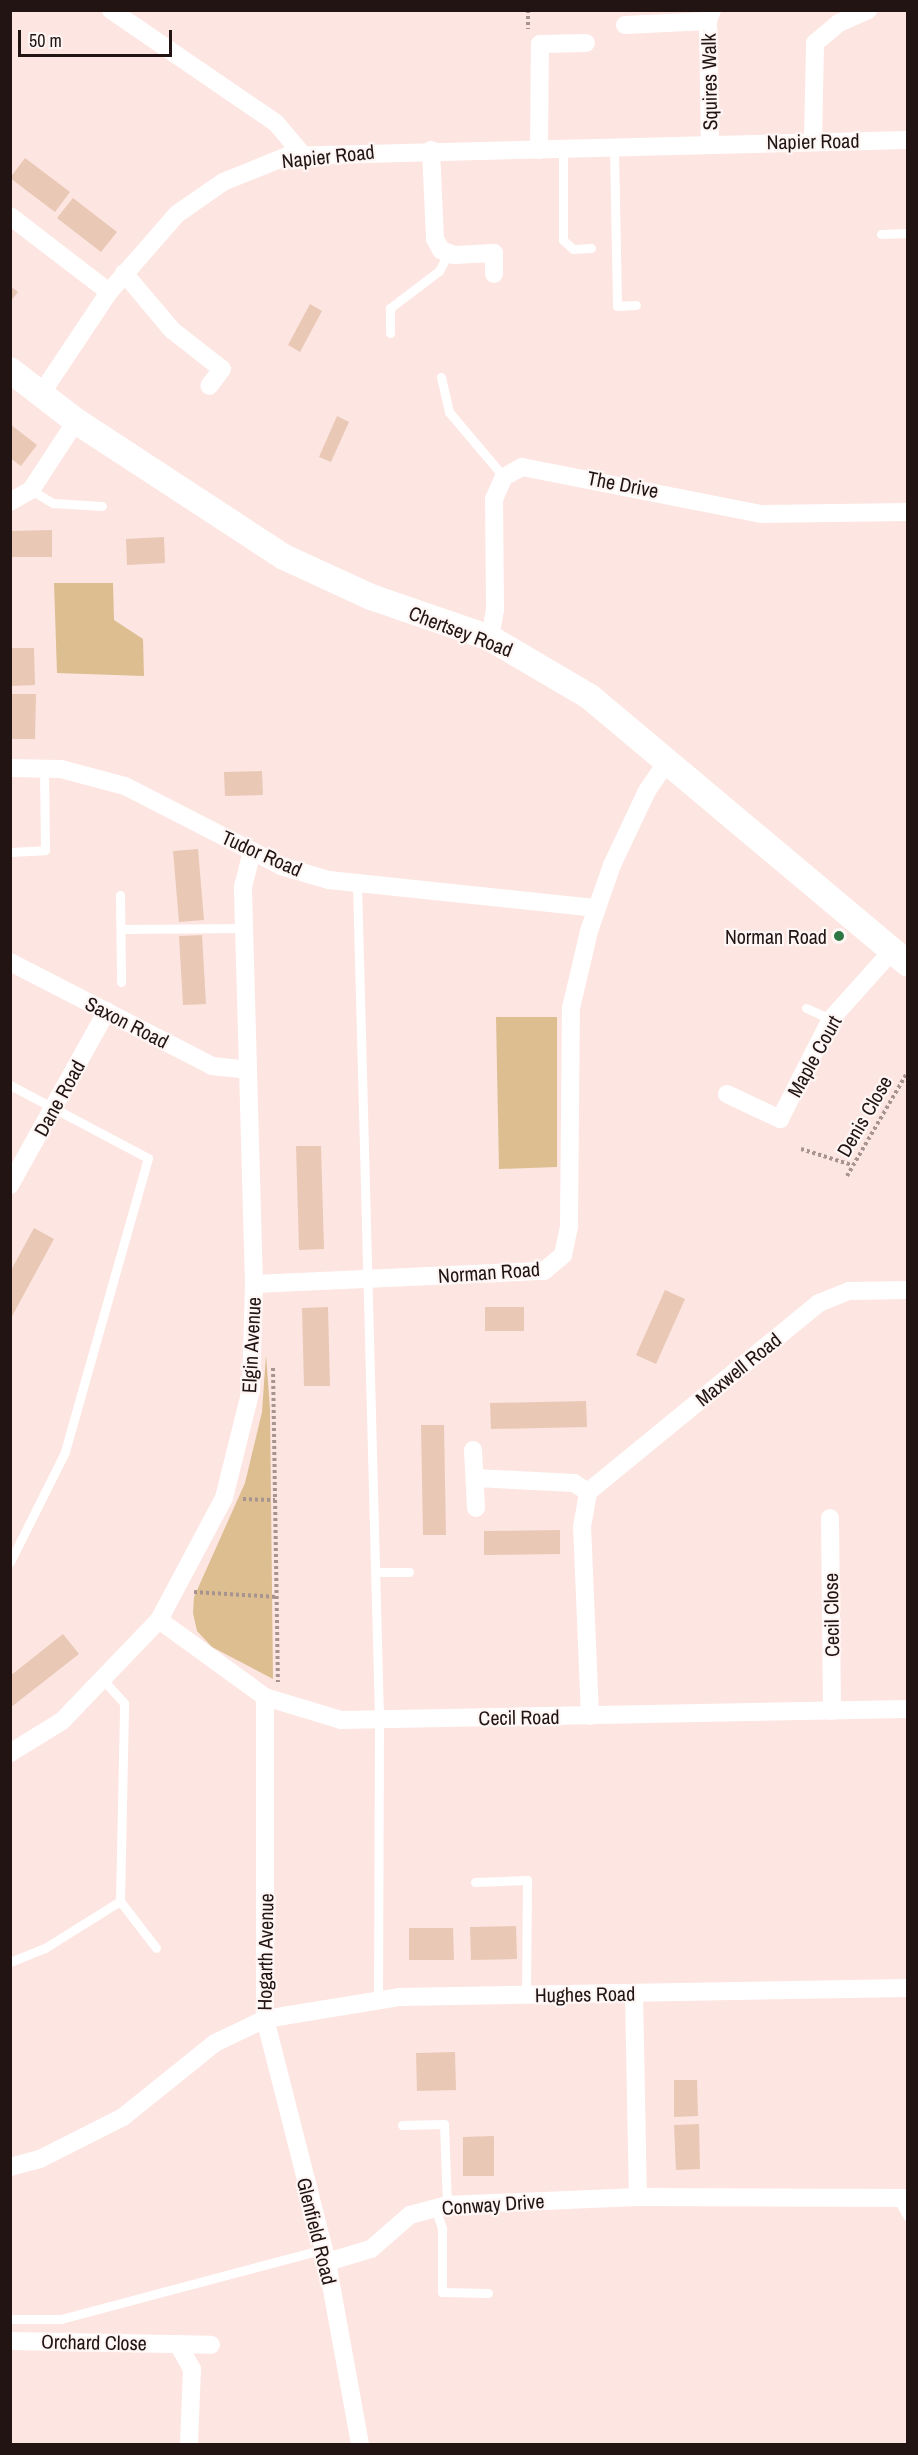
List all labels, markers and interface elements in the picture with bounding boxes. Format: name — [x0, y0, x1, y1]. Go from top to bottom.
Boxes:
scale bar — [21, 18, 176, 56]
text: 50 m — [29, 28, 62, 53]
street label: Squires Walk — [696, 33, 722, 131]
street label: Napier Road — [766, 128, 860, 154]
street label: Napier Road — [281, 139, 375, 173]
street label: The Drive — [585, 465, 661, 503]
street label: Chertsey Road — [406, 600, 516, 662]
street label: Tudor Road — [218, 825, 306, 881]
place label: Norman Road — [725, 924, 827, 948]
marker: Norman Road — [832, 929, 846, 943]
street label: Saxon Road — [81, 991, 173, 1053]
street label: Maple Court — [782, 1011, 846, 1101]
street label: Dane Road — [28, 1056, 90, 1140]
street label: Denis Close — [831, 1071, 897, 1161]
street label: Norman Road — [437, 1256, 541, 1288]
street label: Elgin Avenue — [236, 1296, 266, 1394]
street label: Maxwell Road — [690, 1327, 786, 1411]
street label: Cecil Close — [818, 1573, 844, 1657]
street label: Cecil Road — [478, 1704, 560, 1730]
street label: Hogarth Avenue — [252, 1893, 278, 2011]
street label: Hughes Road — [535, 1981, 635, 2007]
street label: Glenfield Road — [292, 2175, 342, 2287]
street label: Conway Drive — [441, 2188, 545, 2220]
street label: Orchard Close — [41, 2329, 147, 2355]

